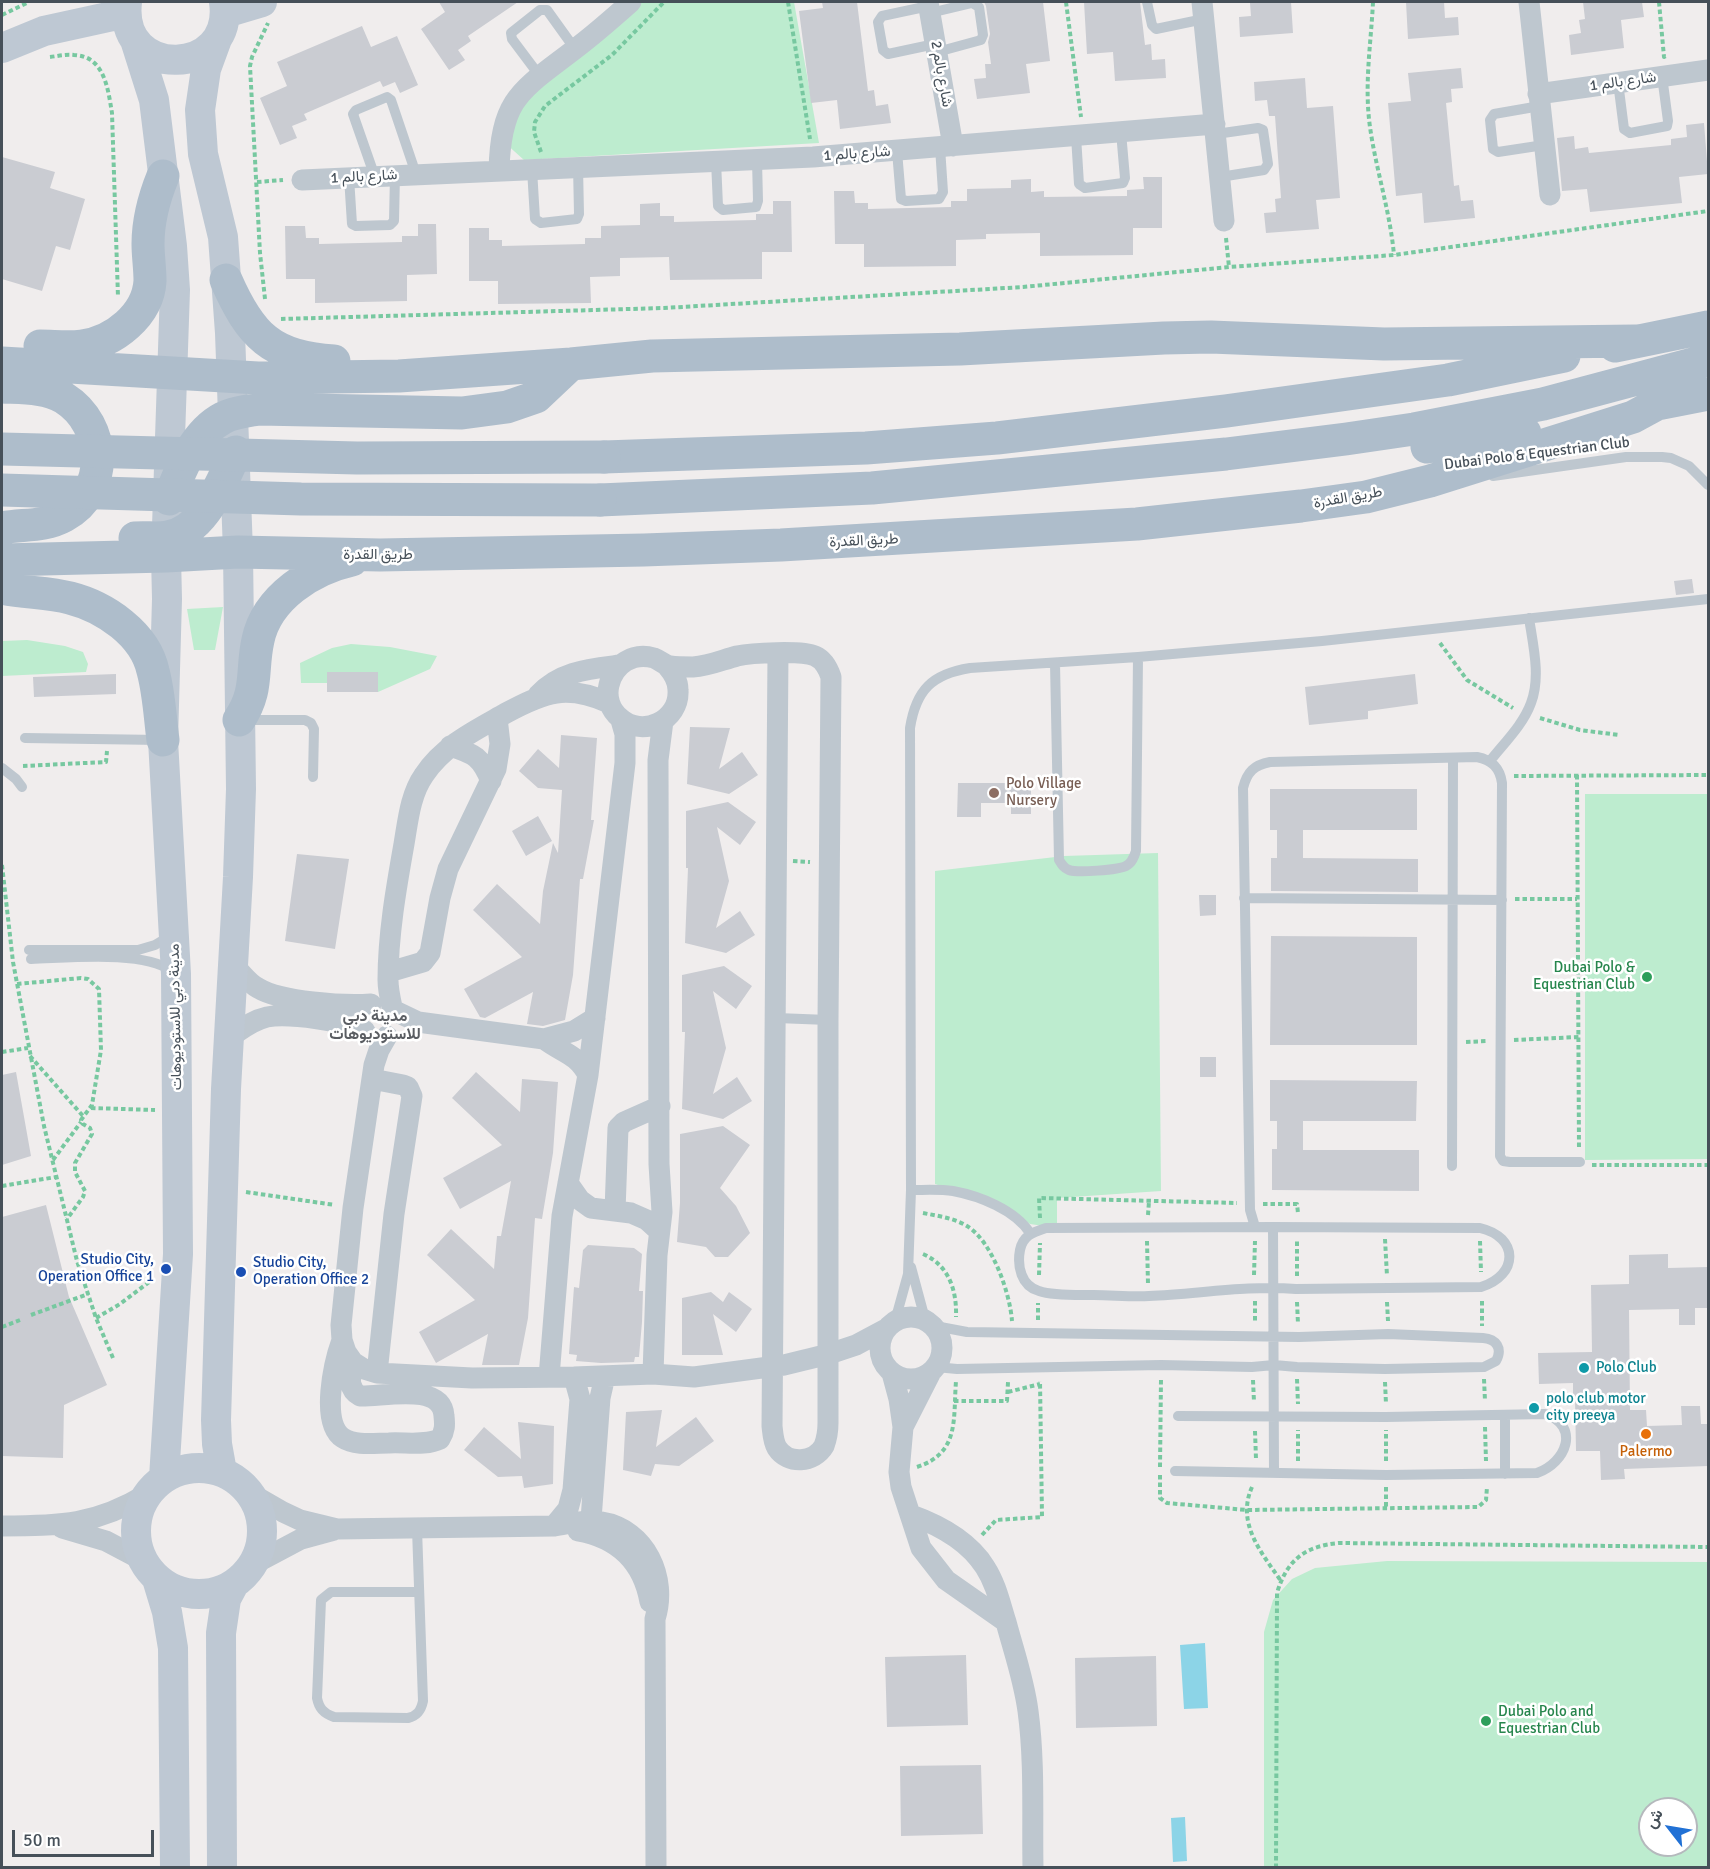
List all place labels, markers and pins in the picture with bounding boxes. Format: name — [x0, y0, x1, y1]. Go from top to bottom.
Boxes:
place label: Polo Village Nursery — [1006, 775, 1082, 810]
marker: Polo Village Nursery — [987, 786, 1001, 800]
place label: Dubai Polo & Equestrian Club — [1533, 959, 1635, 994]
marker: Dubai Polo & Equestrian Club — [1640, 970, 1654, 984]
place label: Studio City, Operation Office 1 — [38, 1251, 154, 1286]
place label: Studio City, Operation Office 2 — [253, 1254, 369, 1289]
marker: Studio City, Operation Office 1 — [159, 1262, 173, 1276]
marker: Studio City, Operation Office 2 — [234, 1265, 248, 1279]
place label: Polo Club — [1596, 1359, 1657, 1377]
marker: Polo Club — [1577, 1361, 1591, 1375]
place label: polo club motor city preeya — [1546, 1390, 1646, 1425]
marker: polo club motor city preeya — [1527, 1401, 1541, 1415]
marker: Palermo — [1639, 1427, 1653, 1441]
place label: Palermo — [1620, 1443, 1672, 1461]
place label: Dubai Polo and Equestrian Club — [1498, 1703, 1600, 1738]
marker: Dubai Polo and Equestrian Club — [1479, 1714, 1493, 1728]

